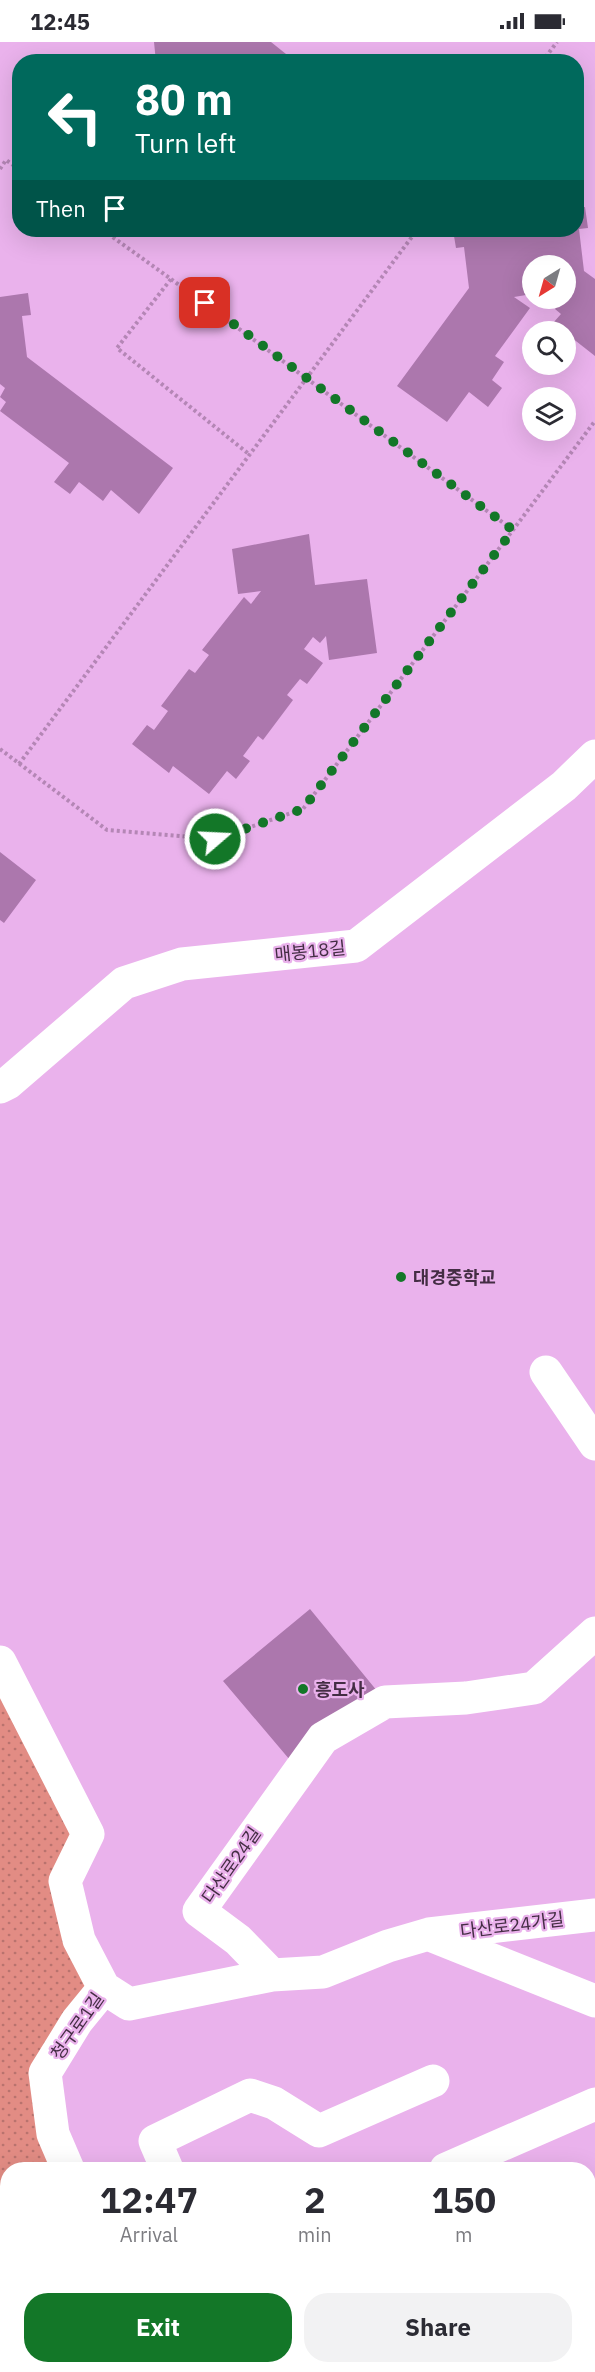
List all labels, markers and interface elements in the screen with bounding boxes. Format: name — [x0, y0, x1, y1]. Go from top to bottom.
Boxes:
text: 12:45 — [30, 7, 90, 36]
text: 80 m — [135, 72, 233, 127]
icon: left — [36, 78, 114, 156]
text: Turn left — [135, 125, 236, 160]
icon: arrive — [98, 192, 131, 225]
text: Then — [36, 194, 86, 223]
north arrow — [522, 255, 576, 309]
map controls — [522, 255, 576, 441]
pin — [179, 277, 230, 328]
icon: arrive — [188, 286, 221, 319]
button: search — [522, 321, 576, 375]
button: layers — [522, 387, 576, 441]
position arrow — [183, 807, 247, 871]
street label: 매봉18길 — [273, 936, 347, 966]
place label: 대경중학교 — [413, 1266, 496, 1289]
marker: 대경중학교 — [394, 1270, 408, 1284]
place label: 흥도사 — [315, 1678, 365, 1701]
marker: 흥도사 — [296, 1682, 310, 1696]
street label: 다산로24길 — [196, 1822, 266, 1908]
street label: 다산로24가길 — [459, 1907, 565, 1943]
street label: 청구로1길 — [45, 1988, 109, 2064]
text: 12:47 — [100, 2176, 198, 2223]
text: 2 — [304, 2176, 326, 2223]
text: 150 — [431, 2176, 496, 2223]
text: Arrival — [120, 2221, 178, 2248]
text: min — [298, 2221, 332, 2248]
text: m — [455, 2221, 473, 2248]
button: Exit — [24, 2293, 292, 2362]
button: Share — [304, 2293, 572, 2362]

